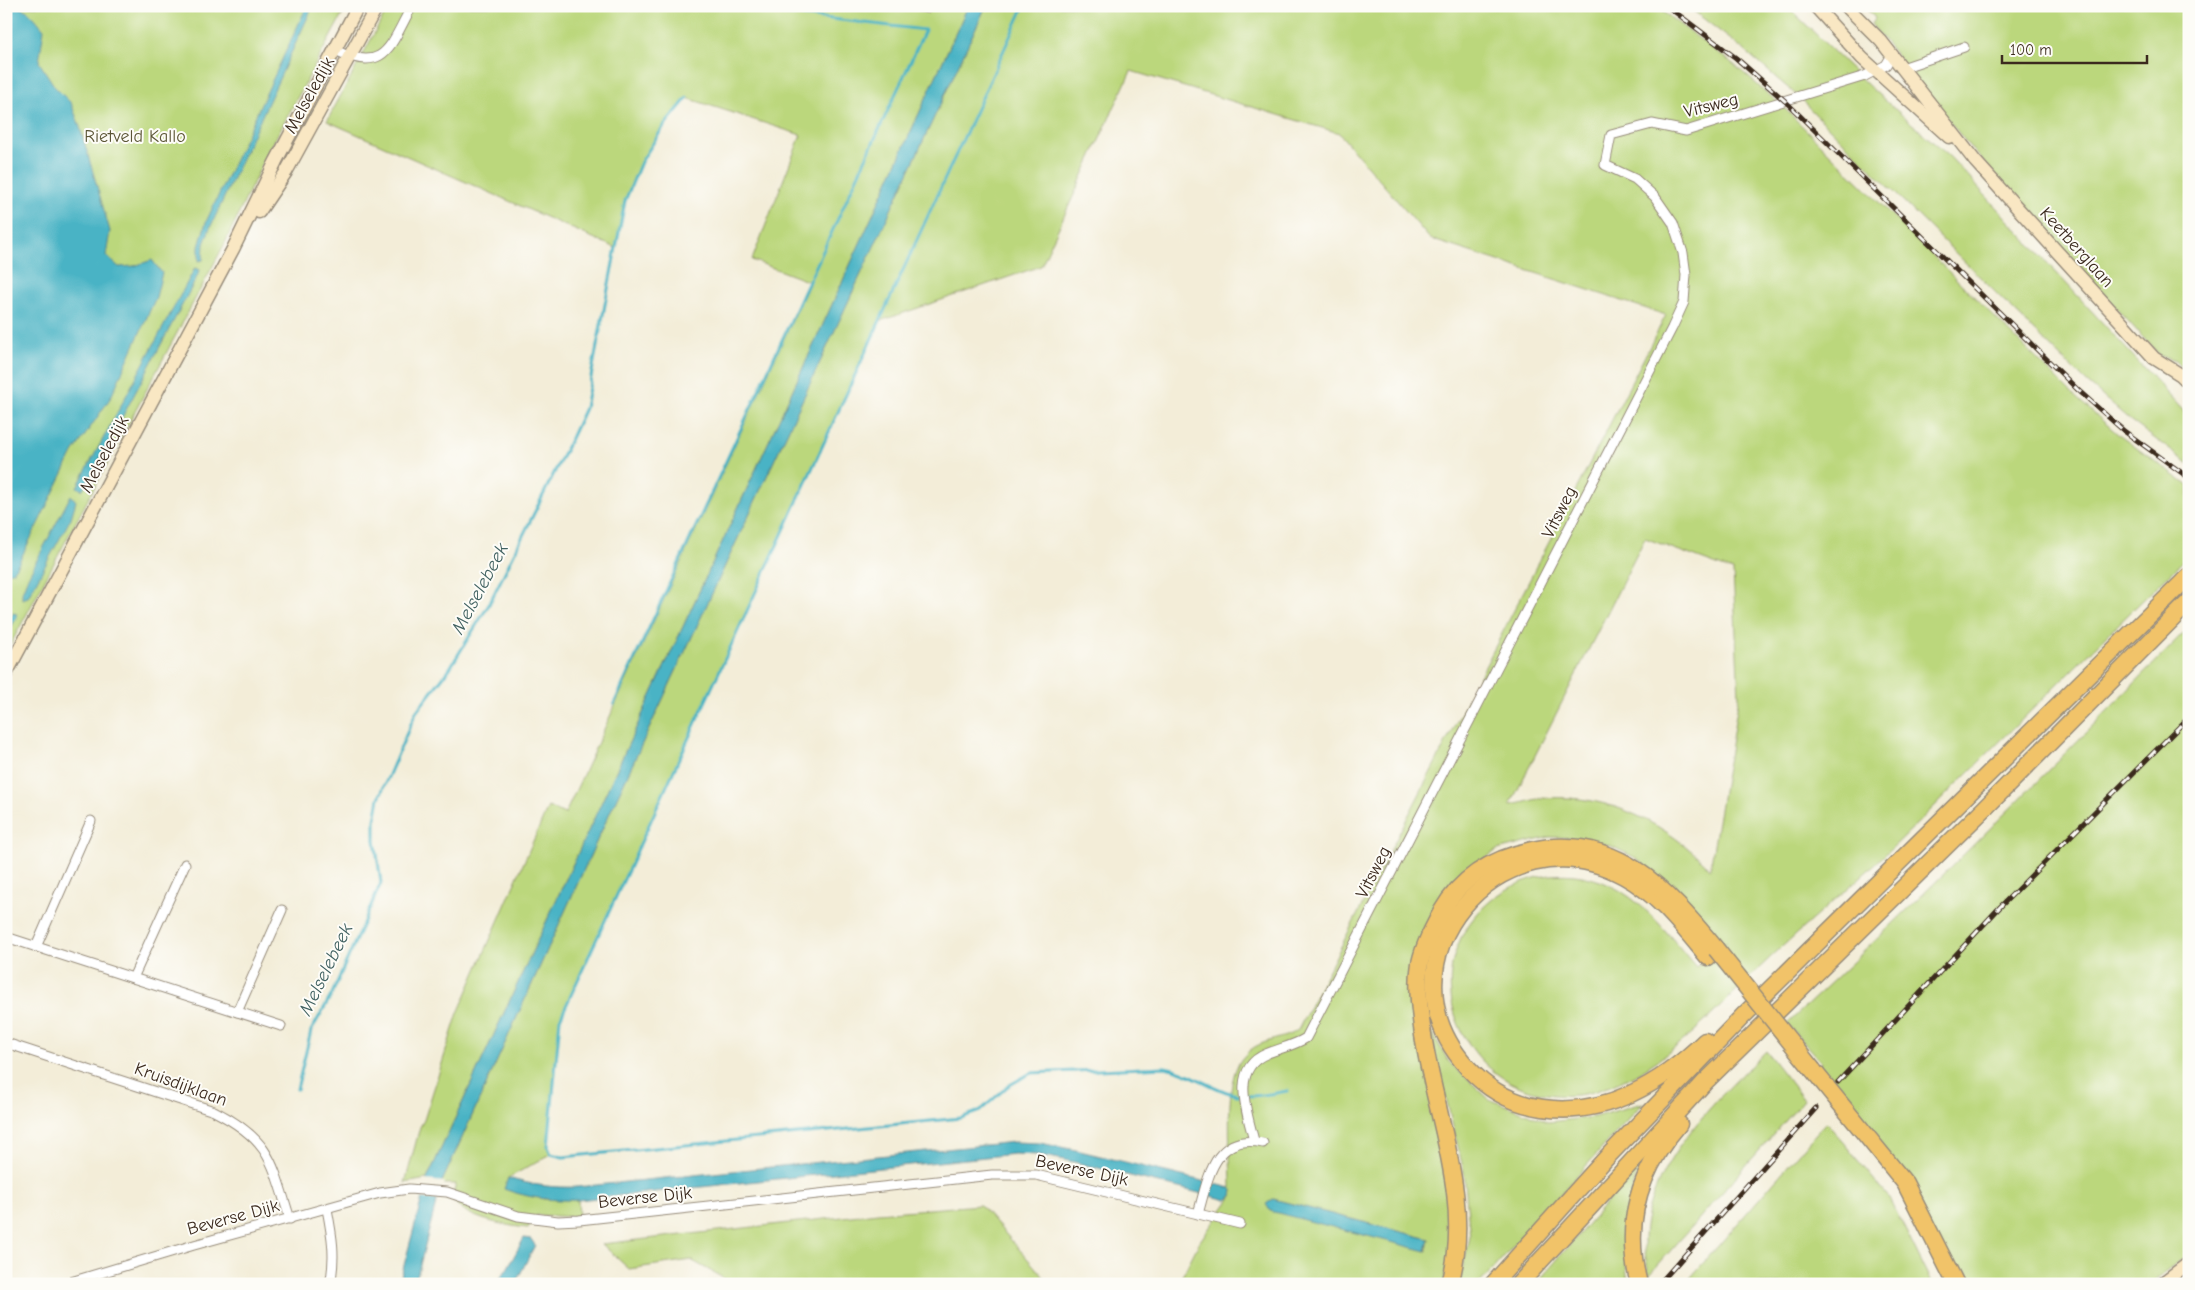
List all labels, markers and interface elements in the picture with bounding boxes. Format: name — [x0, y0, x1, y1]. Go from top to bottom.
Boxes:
scale bar — [2002, 32, 2148, 64]
text: 100 m — [2010, 41, 2052, 59]
street label: Melseledijk — [280, 53, 339, 137]
street label: Vitsweg — [1682, 89, 1741, 122]
park label: Rietveld Kallo — [84, 126, 186, 147]
street label: Keetberglaan — [2035, 203, 2118, 292]
street label: Melseledijk — [75, 412, 134, 496]
street label: Vitsweg — [1538, 483, 1581, 542]
water label: Melselebeek — [446, 539, 513, 638]
street label: Vitsweg — [1352, 843, 1395, 902]
water label: Melselebeek — [294, 919, 358, 1020]
street label: Kruisdijklaan — [132, 1058, 230, 1111]
street label: Beverse Dijk — [1034, 1150, 1130, 1191]
street label: Beverse Dijk — [597, 1182, 693, 1213]
street label: Beverse Dijk — [185, 1195, 282, 1240]

